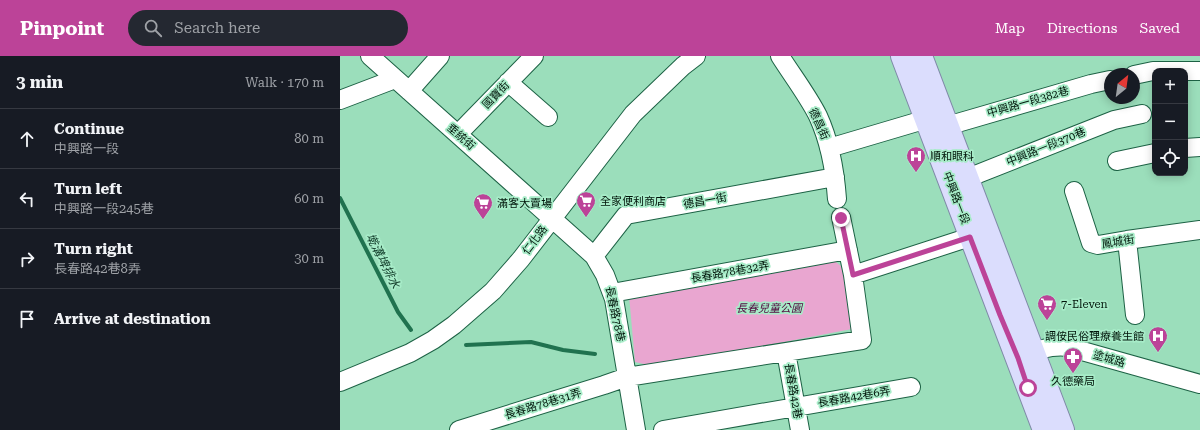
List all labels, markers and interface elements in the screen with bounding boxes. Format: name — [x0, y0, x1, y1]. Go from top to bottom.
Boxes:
search box — [128, 10, 408, 46]
text: Pinpoint — [20, 17, 104, 40]
icon: search — [142, 17, 164, 39]
text: Search here — [174, 19, 260, 37]
text: Map — [995, 20, 1025, 36]
text: Directions — [1047, 20, 1117, 36]
text: Saved — [1139, 20, 1180, 36]
north arrow — [1104, 68, 1140, 104]
map controls — [1152, 68, 1188, 176]
button: + — [1152, 68, 1188, 104]
text: 3 min — [16, 72, 63, 92]
text: Walk · 170 m — [245, 75, 324, 90]
street label: 國寶街 — [480, 79, 512, 111]
street label: 中興路一段382巷 — [986, 84, 1070, 120]
button: − — [1152, 104, 1188, 140]
street label: 德昌街 — [806, 106, 832, 142]
text: Continue — [54, 120, 124, 138]
street label: 垂統街 — [444, 121, 478, 153]
street label: 中興路一段370巷 — [1004, 125, 1088, 169]
icon: ahead — [16, 128, 38, 150]
text: 80 m — [294, 131, 324, 146]
button: locate — [1152, 140, 1188, 176]
text: 中興路一段 — [54, 141, 119, 156]
hospital icon: 順和眼科 — [905, 145, 927, 173]
place label: 順和眼科 — [930, 150, 974, 163]
street label: 中興路一段 — [940, 170, 972, 226]
text: Turn left — [54, 180, 122, 198]
icon: left — [16, 188, 38, 210]
supermarket icon: 全家便利商店 — [575, 190, 597, 218]
text: 60 m — [294, 191, 324, 206]
street label: 德昌一街 — [682, 191, 728, 211]
supermarket icon: 滿客大賣場 — [472, 192, 494, 220]
place label: 全家便利商店 — [600, 195, 666, 208]
place label: 滿客大賣場 — [497, 197, 552, 210]
text: 中興路一段245巷 — [54, 201, 154, 216]
route end — [832, 209, 850, 227]
street label: 仁化路 — [520, 223, 550, 257]
water label: 墘溝埤排水 — [363, 231, 403, 292]
street label: 鳳城街 — [1101, 233, 1135, 251]
text: Turn right — [54, 240, 133, 258]
icon: right — [16, 248, 38, 270]
text: 30 m — [294, 251, 324, 266]
street label: 長春路78巷32弄 — [690, 259, 770, 285]
text: 長春路42巷8弄 — [54, 261, 141, 276]
street label: 長春路78巷 — [603, 285, 627, 343]
supermarket icon: 7-Eleven — [1036, 293, 1058, 321]
place label: 7-Eleven — [1061, 298, 1108, 311]
park label: 長春兒童公園 — [736, 302, 804, 315]
icon: arrive — [16, 308, 38, 330]
text: Arrive at destination — [54, 310, 210, 328]
hospital icon: 調侒民俗理療養生館 — [1147, 325, 1169, 353]
place label: 調侒民俗理療養生館 — [1045, 330, 1144, 343]
pharmacy icon: 久德藥局 — [1062, 346, 1084, 374]
street label: 塗城路 — [1091, 348, 1127, 370]
street label: 長春路42巷 — [782, 362, 804, 420]
place label: 久德藥局 — [1051, 375, 1095, 388]
route start — [1019, 379, 1037, 397]
street label: 長春路42巷6弄 — [817, 384, 891, 410]
street label: 長春路78巷31弄 — [503, 386, 583, 422]

